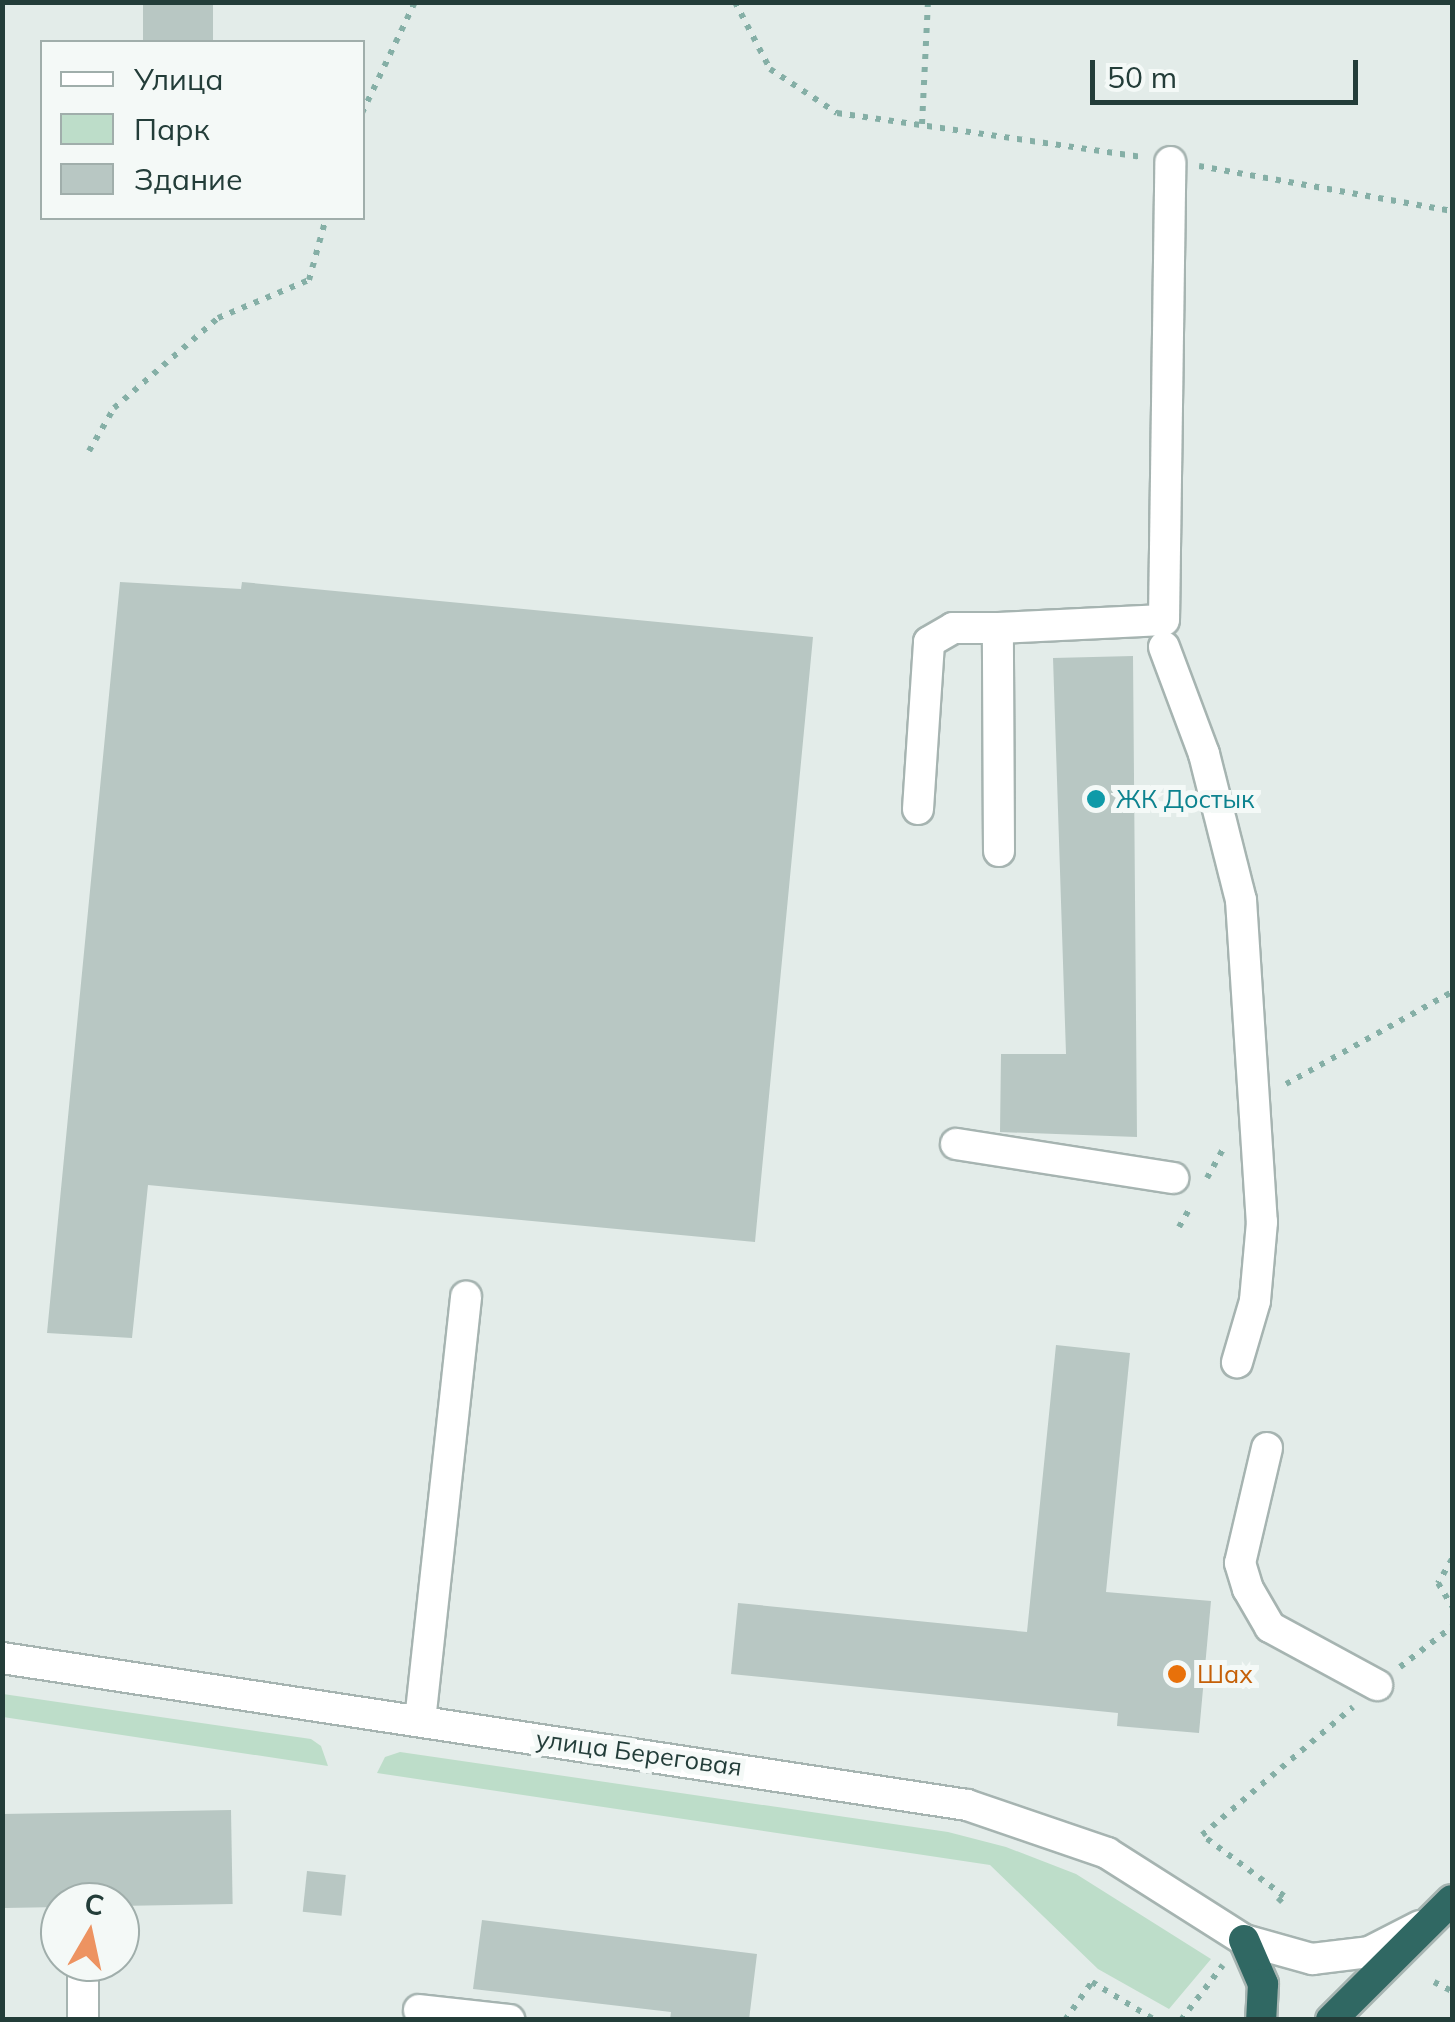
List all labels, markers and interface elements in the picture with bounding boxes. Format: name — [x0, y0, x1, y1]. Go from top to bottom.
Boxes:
legend — [40, 40, 365, 220]
scale bar — [1095, 40, 1362, 102]
text: 50 m — [1107, 58, 1177, 96]
text: Улица — [134, 60, 224, 98]
text: Парк — [134, 110, 210, 148]
text: Здание — [134, 160, 243, 198]
place label: ЖК Достык — [1116, 784, 1254, 814]
marker: ЖК Достык — [1085, 788, 1107, 810]
place label: Шах — [1197, 1659, 1253, 1689]
marker: Шах — [1166, 1663, 1188, 1685]
street label: улица Береговая — [534, 1724, 744, 1782]
north arrow — [40, 1882, 140, 1982]
text: С — [82, 1885, 107, 1923]

